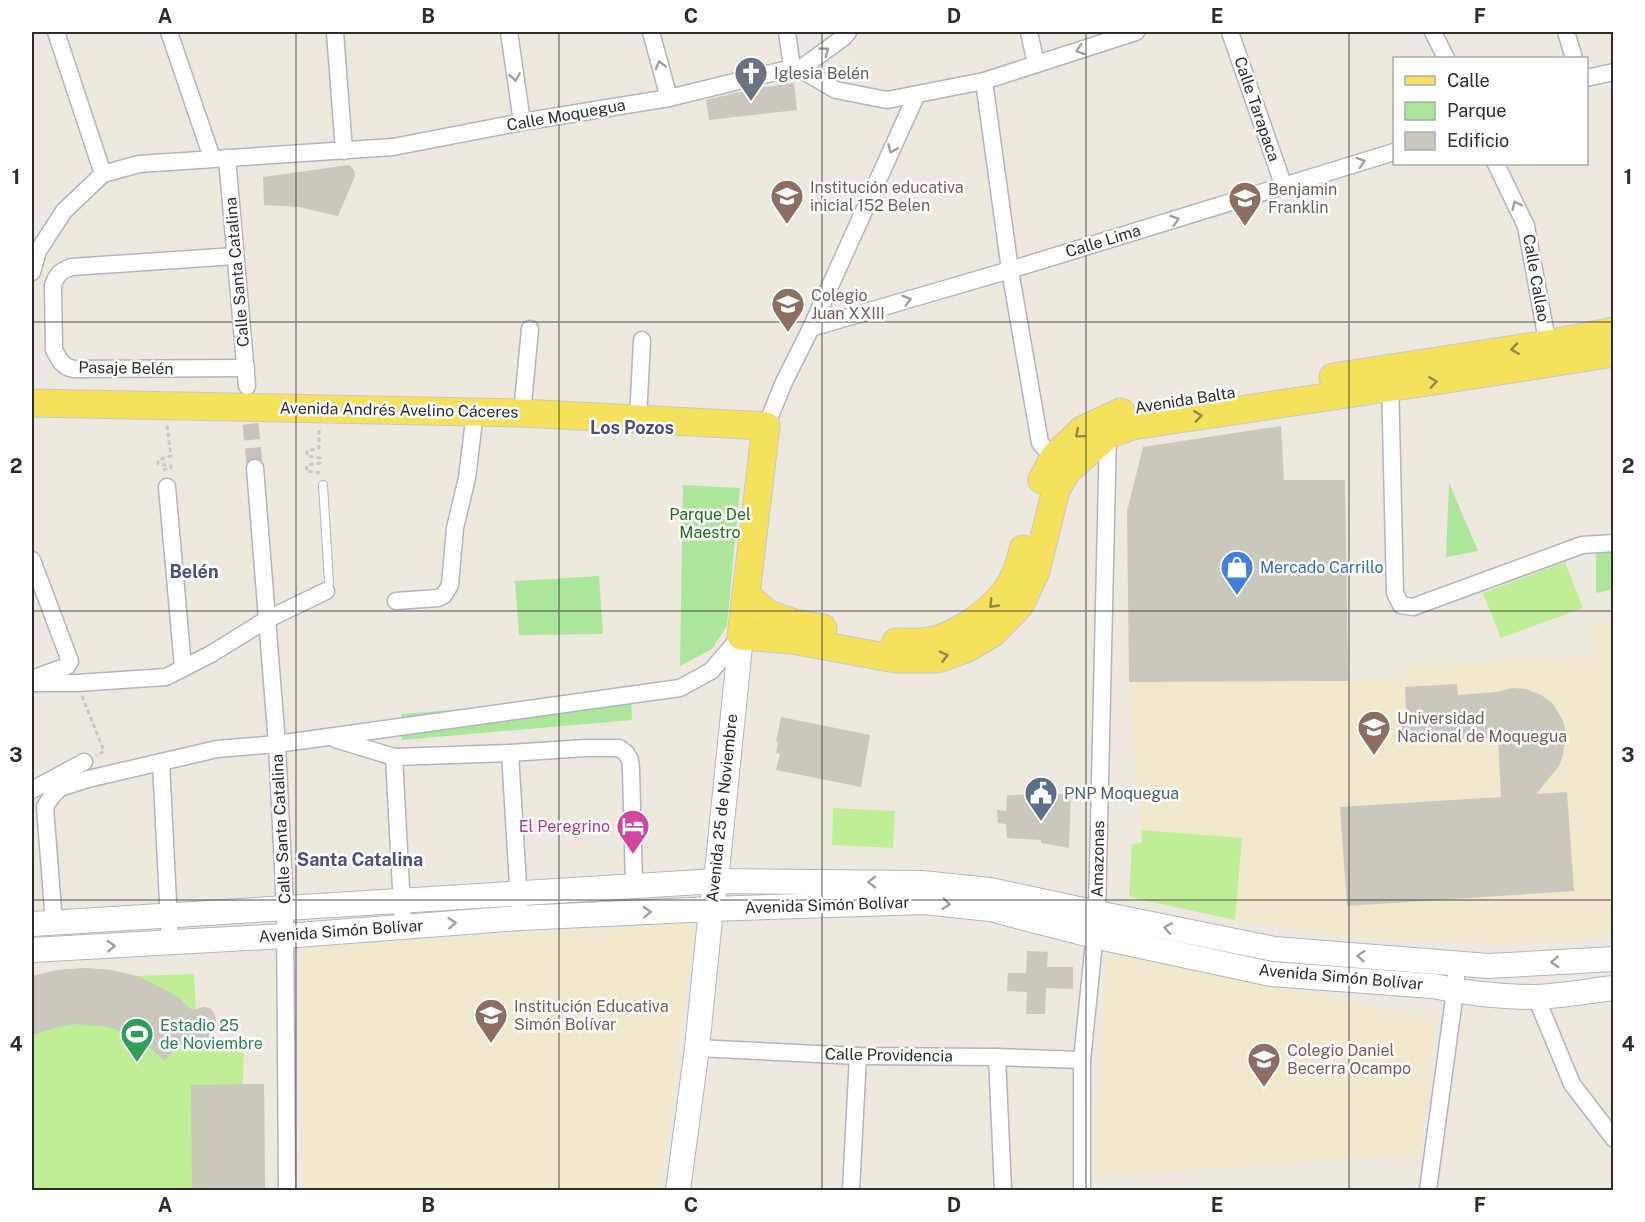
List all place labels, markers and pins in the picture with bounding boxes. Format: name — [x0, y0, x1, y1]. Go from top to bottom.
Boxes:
church icon: Iglesia Belén — [733, 55, 769, 102]
place label: Iglesia Belén — [774, 64, 869, 83]
school or university icon: Institución educativa inicial 152 Belen — [769, 178, 805, 225]
place label: Institución educativa inicial 152 Belen — [810, 178, 964, 215]
school or university icon: Benjamin Franklin — [1227, 180, 1263, 227]
place label: Benjamin Franklin — [1268, 180, 1337, 217]
school or university icon: Colegio Juan XXIII — [770, 286, 806, 333]
place label: Colegio Juan XXIII — [811, 286, 885, 323]
shop icon: Mercado Carrillo — [1219, 549, 1255, 596]
place label: Mercado Carrillo — [1260, 558, 1384, 577]
school or university icon: Universidad Nacional de Moquegua — [1356, 709, 1392, 756]
place label: Universidad Nacional de Moquegua — [1397, 709, 1567, 746]
public building icon: PNP Moquegua — [1023, 775, 1059, 822]
place label: PNP Moquegua — [1064, 784, 1179, 803]
hotel icon: El Peregrino — [615, 808, 651, 855]
place label: El Peregrino — [519, 817, 610, 836]
school or university icon: Institución Educativa Simón Bolívar — [473, 997, 509, 1044]
place label: Institución Educativa Simón Bolívar — [514, 997, 669, 1034]
sports icon: Estadio 25 de Noviembre — [119, 1016, 155, 1063]
place label: Estadio 25 de Noviembre — [160, 1016, 263, 1053]
school or university icon: Colegio Daniel Becerra Ocampo — [1246, 1041, 1282, 1088]
place label: Colegio Daniel Becerra Ocampo — [1287, 1041, 1411, 1078]

